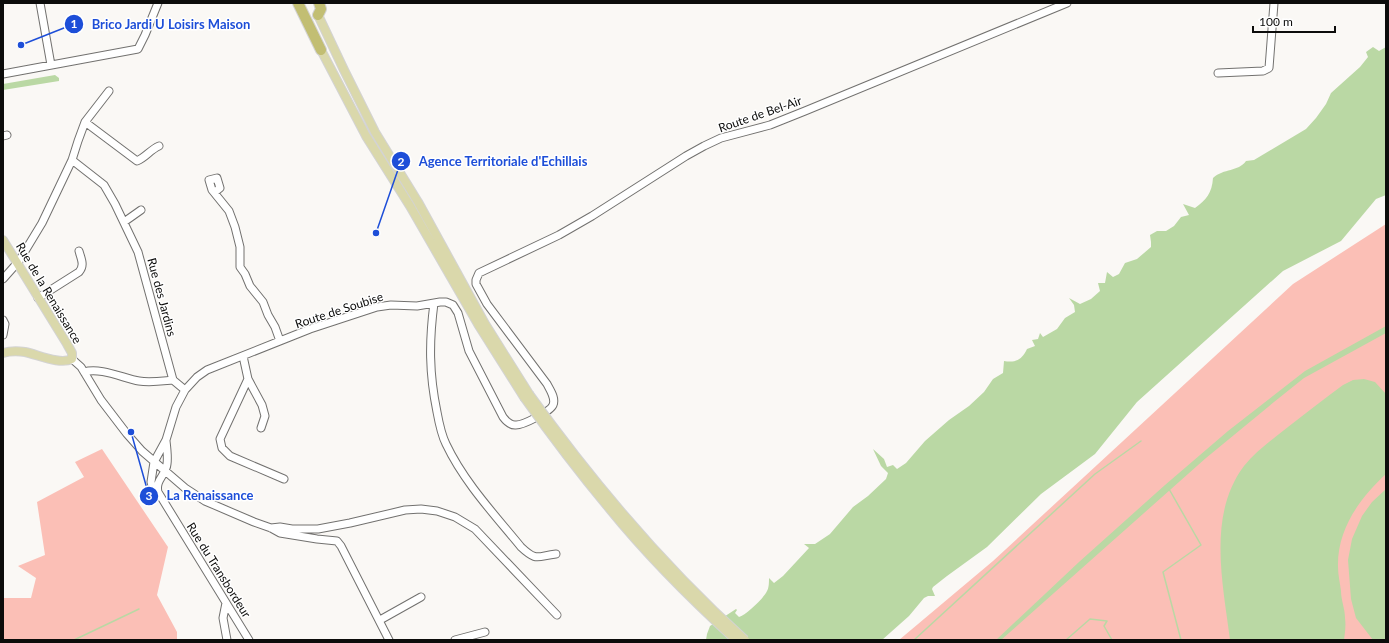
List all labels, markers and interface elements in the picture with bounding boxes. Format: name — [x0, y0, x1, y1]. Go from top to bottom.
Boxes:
scale bar — [1253, 8, 1335, 34]
callout: Brico Jardi U Loisirs Maison — [64, 12, 259, 37]
text: 100 m — [1259, 14, 1293, 29]
text: 1 — [71, 16, 78, 31]
text: Brico Jardi U Loisirs Maison — [92, 16, 250, 32]
street label: Route de Bel-Air — [716, 93, 804, 135]
callout: Agence Territoriale d'Echillais — [391, 149, 596, 174]
text: Agence Territoriale d'Echillais — [418, 153, 588, 169]
text: 2 — [398, 154, 405, 169]
street label: Rue de la Renaissance — [13, 240, 85, 346]
street label: Rue des Jardins — [144, 256, 180, 338]
street label: Route de Soubise — [293, 289, 385, 331]
callout: La Renaissance — [139, 483, 262, 508]
text: La Renaissance — [166, 487, 254, 503]
text: 3 — [146, 488, 153, 503]
street label: Rue du Transbordeur — [184, 520, 255, 621]

